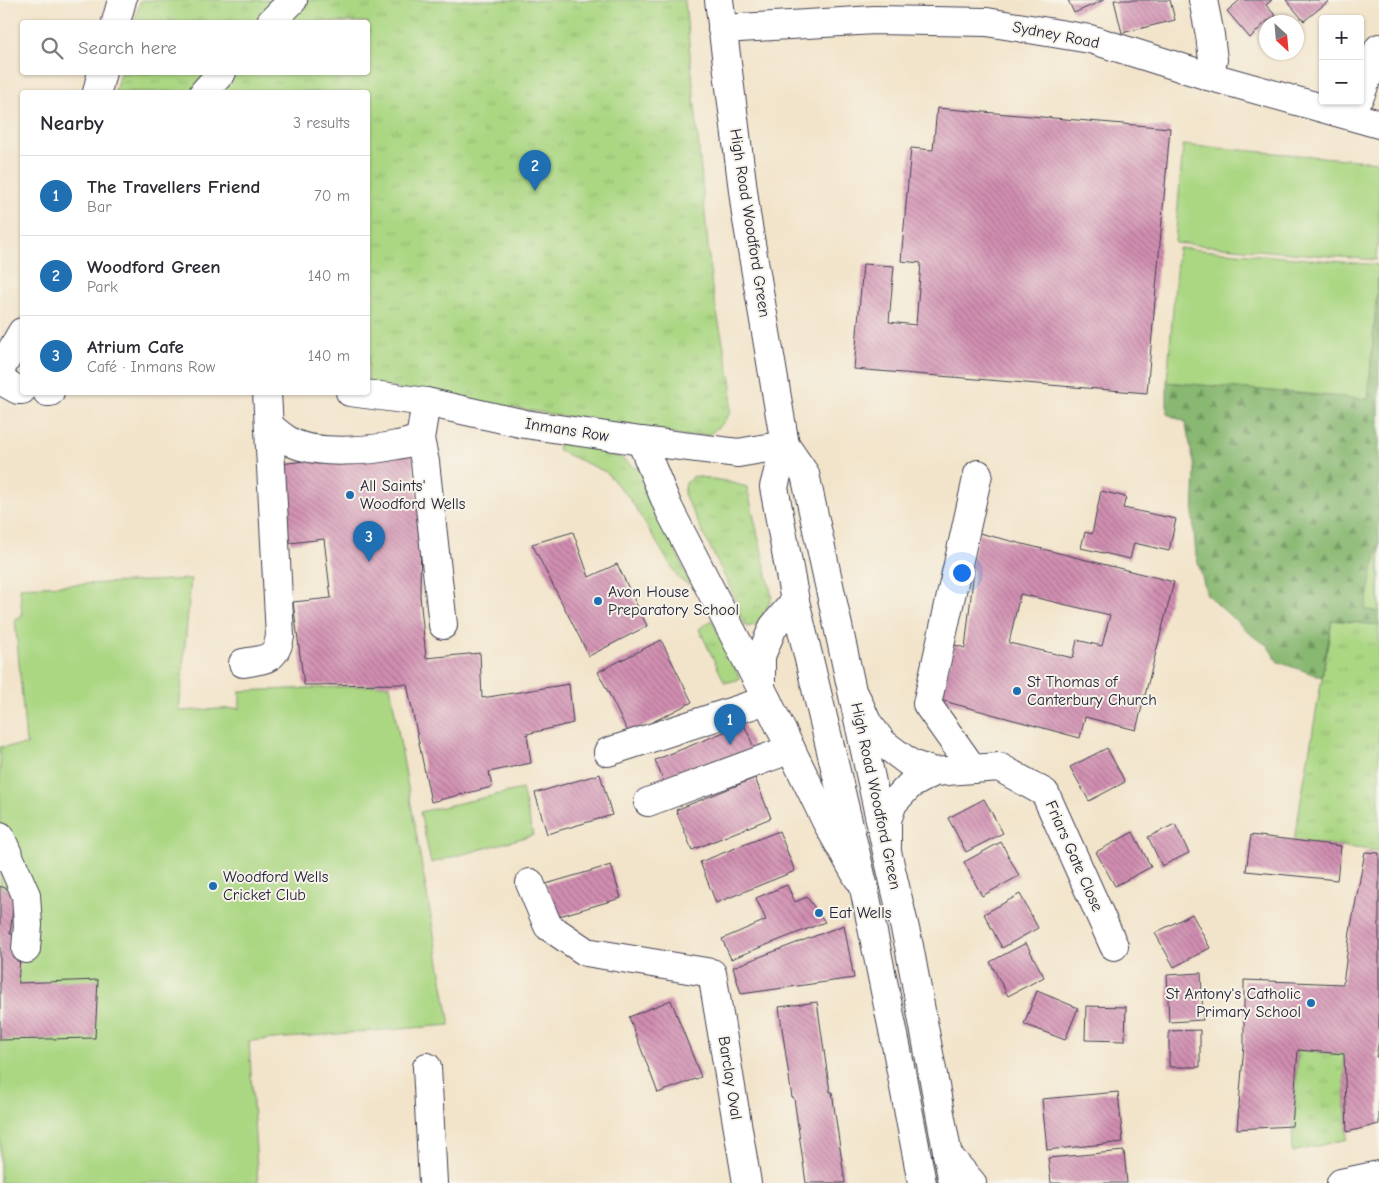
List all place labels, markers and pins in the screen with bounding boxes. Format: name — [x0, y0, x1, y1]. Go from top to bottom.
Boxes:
pin: 2 — [519, 150, 551, 191]
place label: All Saints' Woodford Wells — [360, 477, 466, 513]
marker: All Saints' Woodford Wells — [344, 489, 356, 501]
pin: 3 — [353, 521, 385, 562]
place label: Avon House Preparatory School — [608, 583, 739, 619]
marker: Avon House Preparatory School — [592, 595, 604, 607]
place label: St Thomas of Canterbury Church — [1027, 673, 1157, 709]
marker: St Thomas of Canterbury Church — [1011, 685, 1023, 697]
pin: 1 — [714, 704, 746, 745]
place label: Woodford Wells Cricket Club — [223, 868, 329, 904]
marker: Woodford Wells Cricket Club — [207, 880, 219, 892]
place label: Eat Wells — [829, 904, 892, 922]
marker: Eat Wells — [813, 907, 825, 919]
place label: St Antony's Catholic Primary School — [1166, 985, 1301, 1021]
marker: St Antony's Catholic Primary School — [1305, 997, 1317, 1009]

